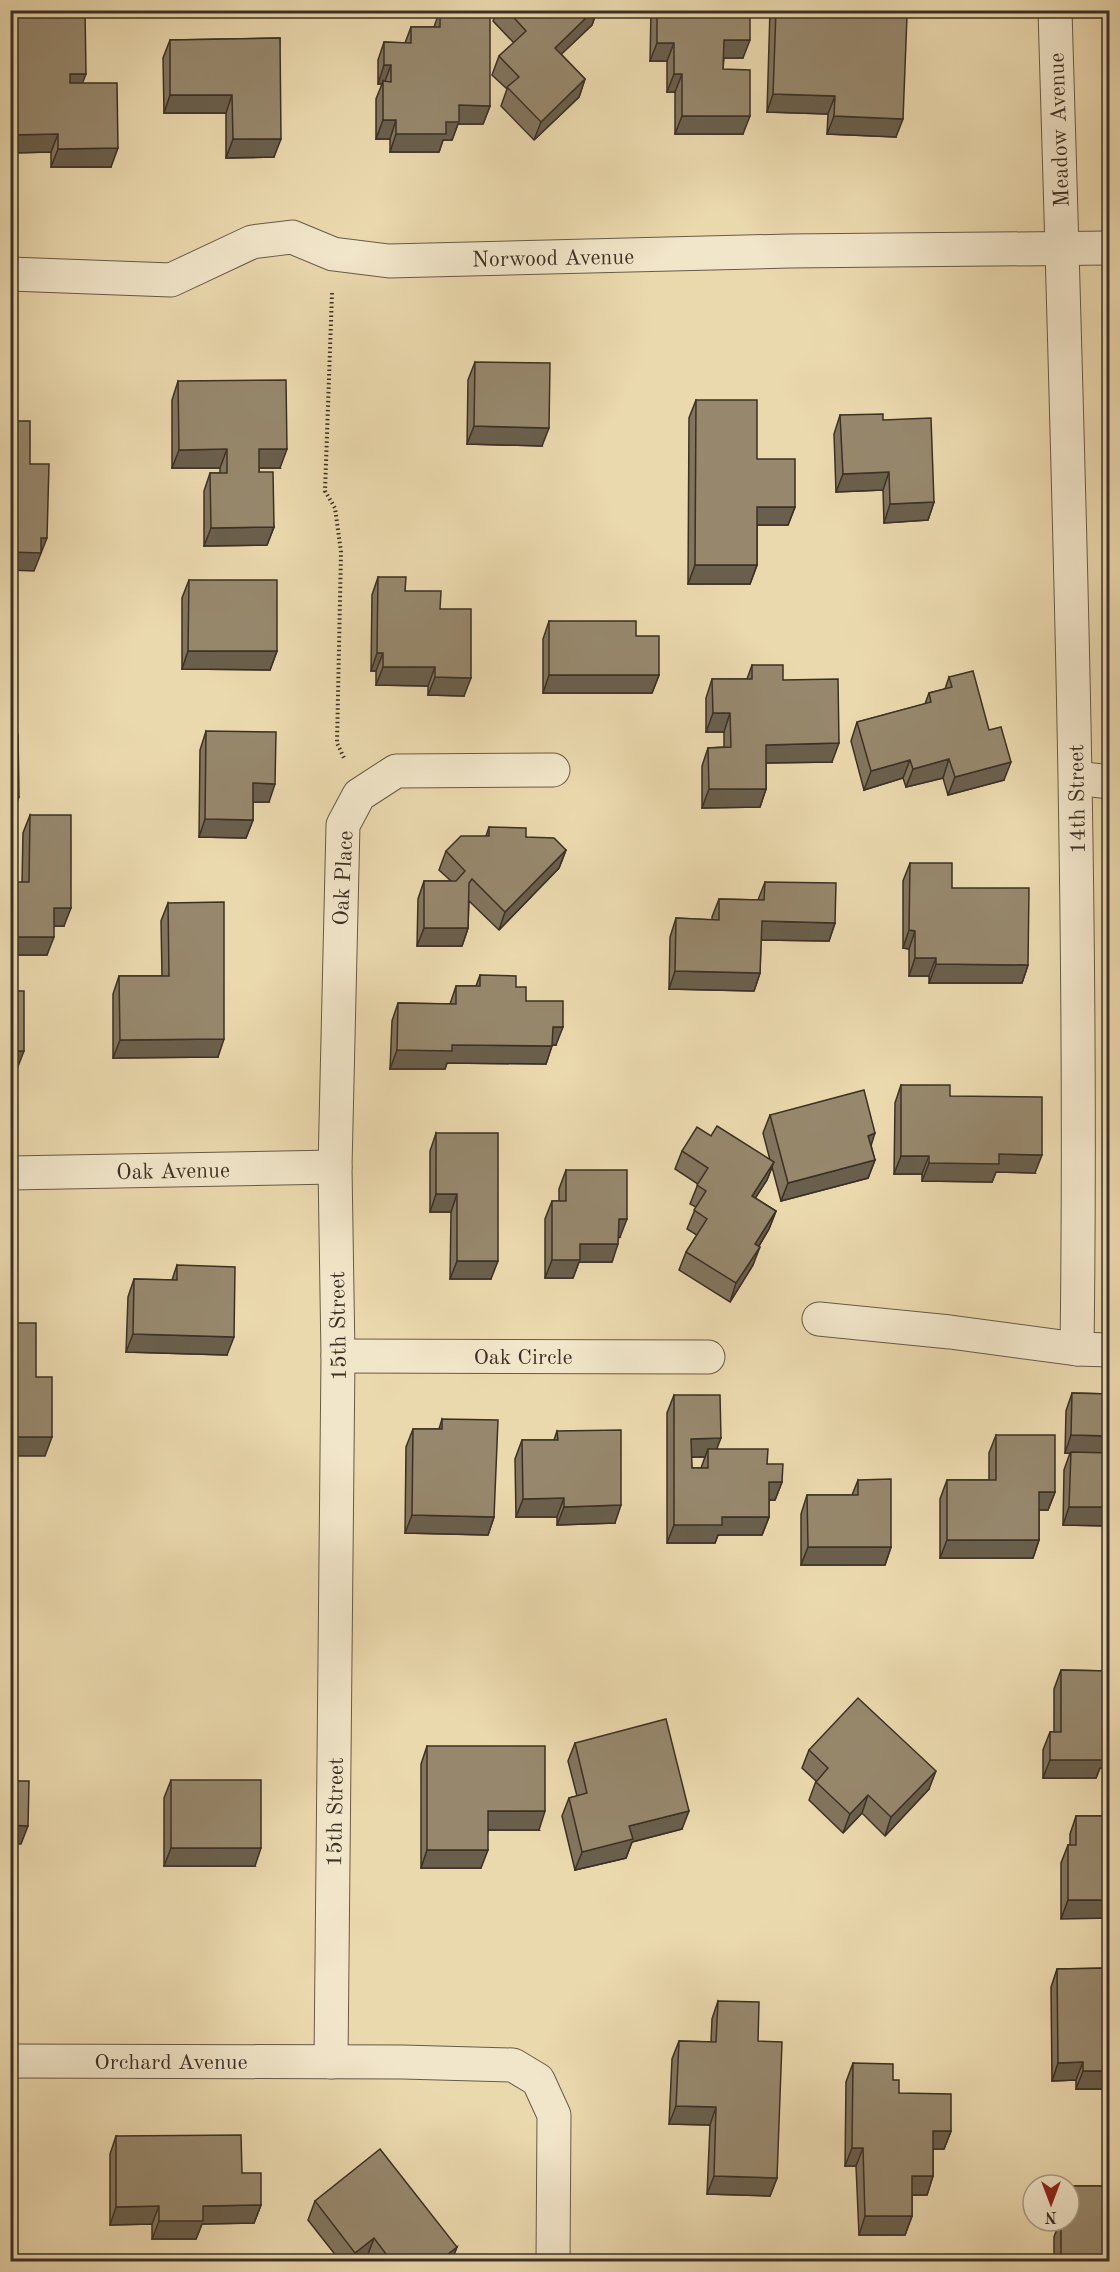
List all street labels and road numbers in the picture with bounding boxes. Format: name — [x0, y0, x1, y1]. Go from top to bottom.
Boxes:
street label: Meadow Avenue — [1046, 52, 1074, 208]
street label: Norwood Avenue — [472, 247, 634, 271]
street label: 14th Street — [1066, 744, 1090, 854]
street label: Oak Place — [331, 830, 357, 926]
street label: Oak Avenue — [116, 1160, 230, 1184]
street label: 15th Street — [327, 1271, 351, 1381]
street label: Oak Circle — [473, 1347, 573, 1369]
street label: 15th Street — [324, 1757, 348, 1867]
street label: Orchard Avenue — [94, 2052, 248, 2074]

